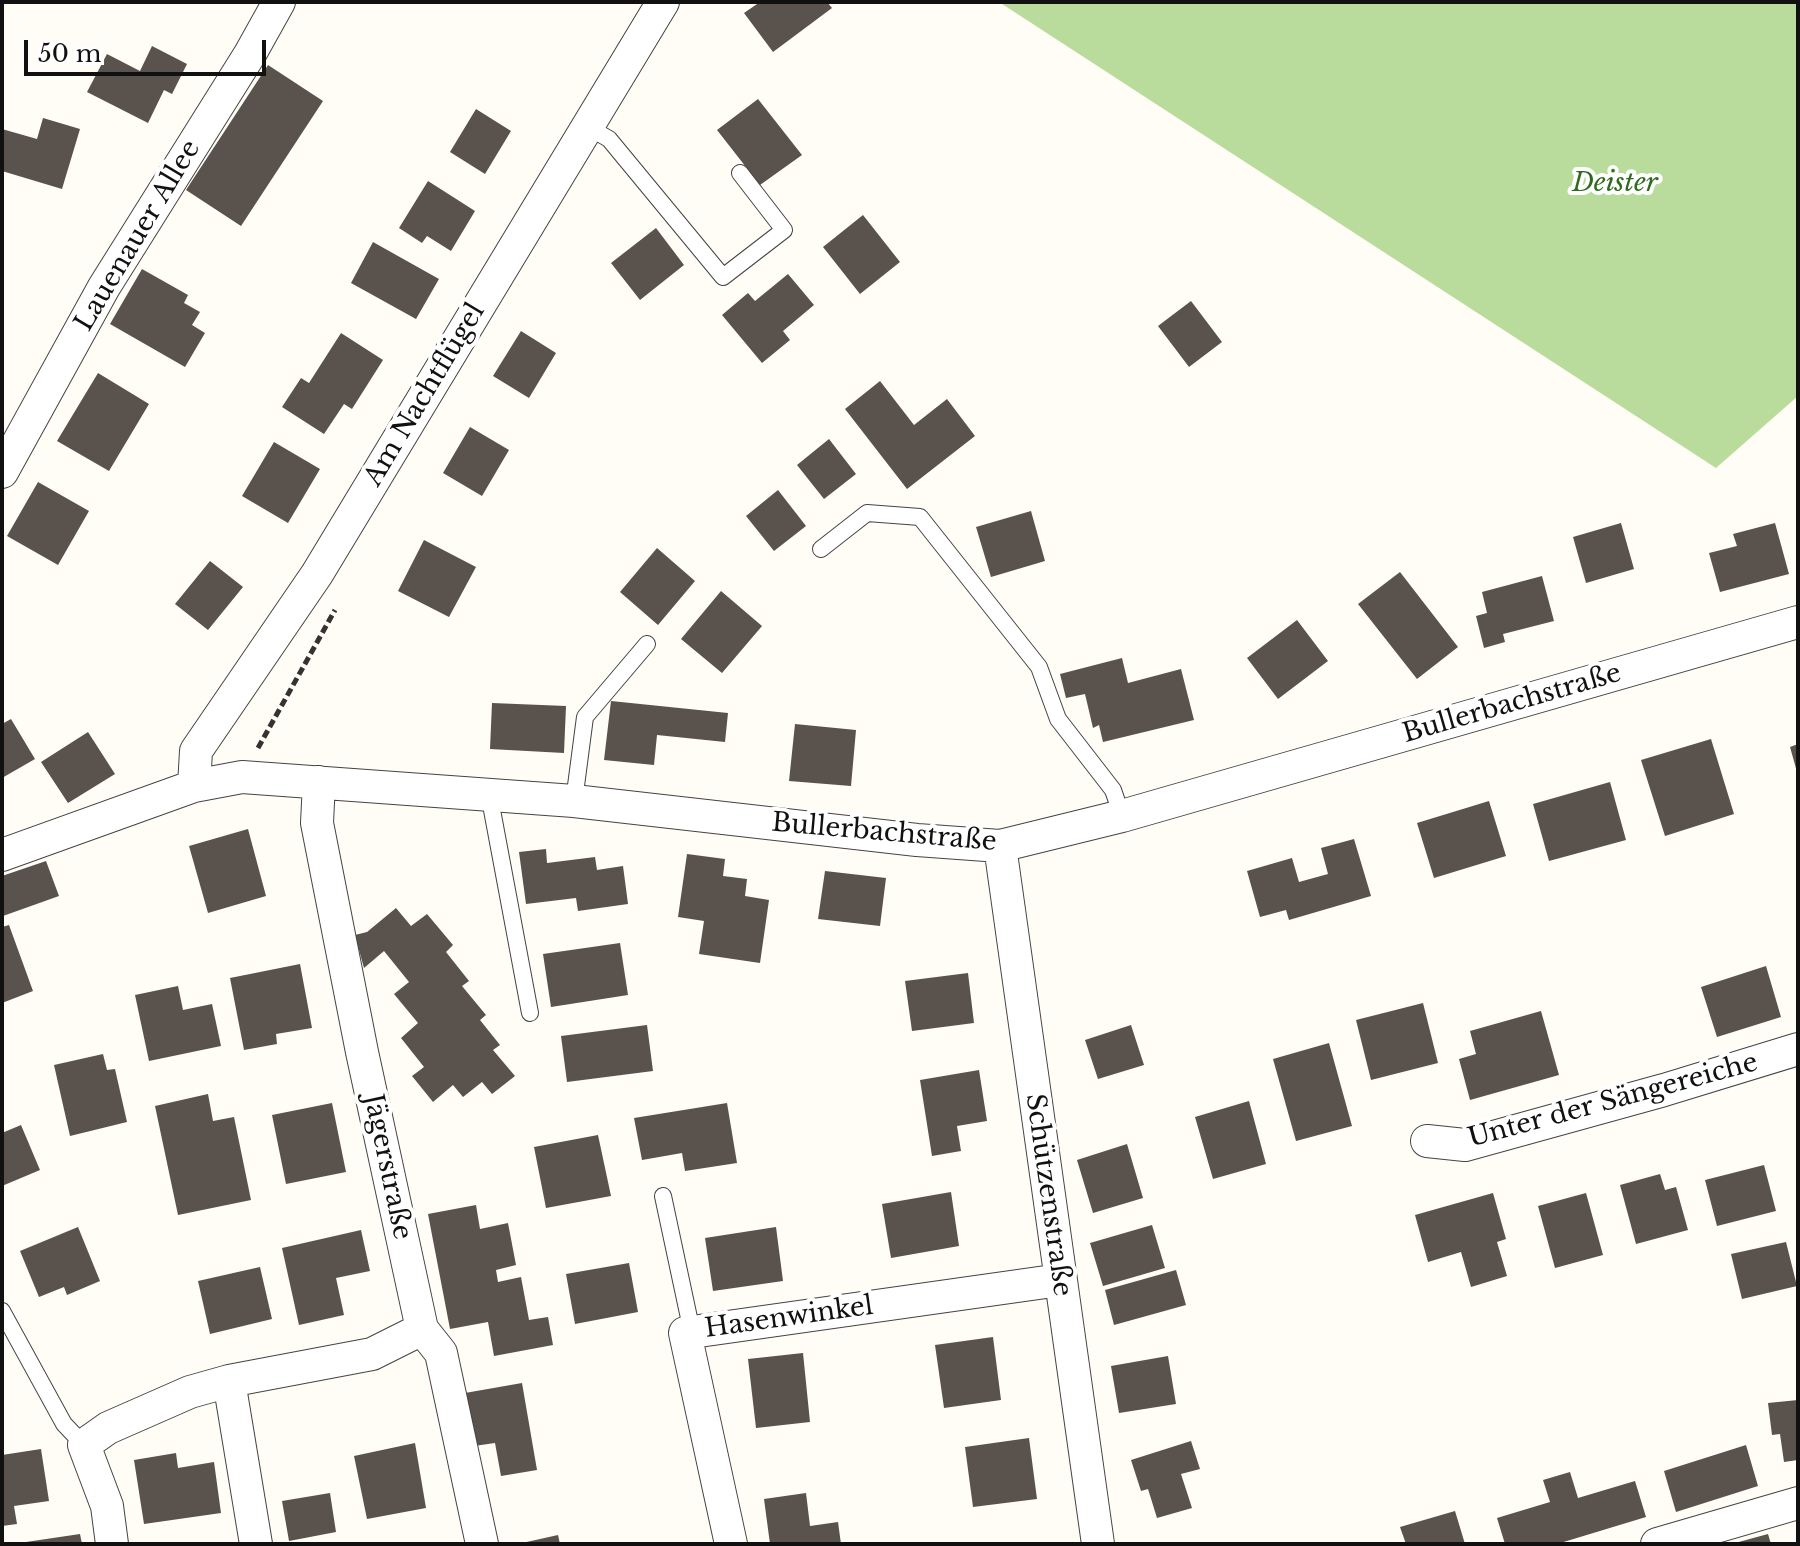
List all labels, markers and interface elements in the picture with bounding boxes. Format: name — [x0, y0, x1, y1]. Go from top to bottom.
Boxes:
scale bar — [28, 24, 270, 74]
text: 50 m — [38, 39, 101, 68]
street label: Lauenauer Allee — [69, 135, 207, 337]
park label: Deister — [1572, 168, 1658, 200]
street label: Am Nachtflügel — [358, 298, 492, 492]
street label: Bullerbachstraße — [1399, 658, 1625, 750]
street label: Bullerbachstraße — [770, 808, 998, 858]
street label: Unter der Sängereiche — [1465, 1047, 1761, 1155]
street label: Jägerstraße — [356, 1092, 418, 1242]
street label: Schützenstraße — [1018, 1092, 1078, 1298]
street label: Hasenwinkel — [703, 1291, 875, 1345]

